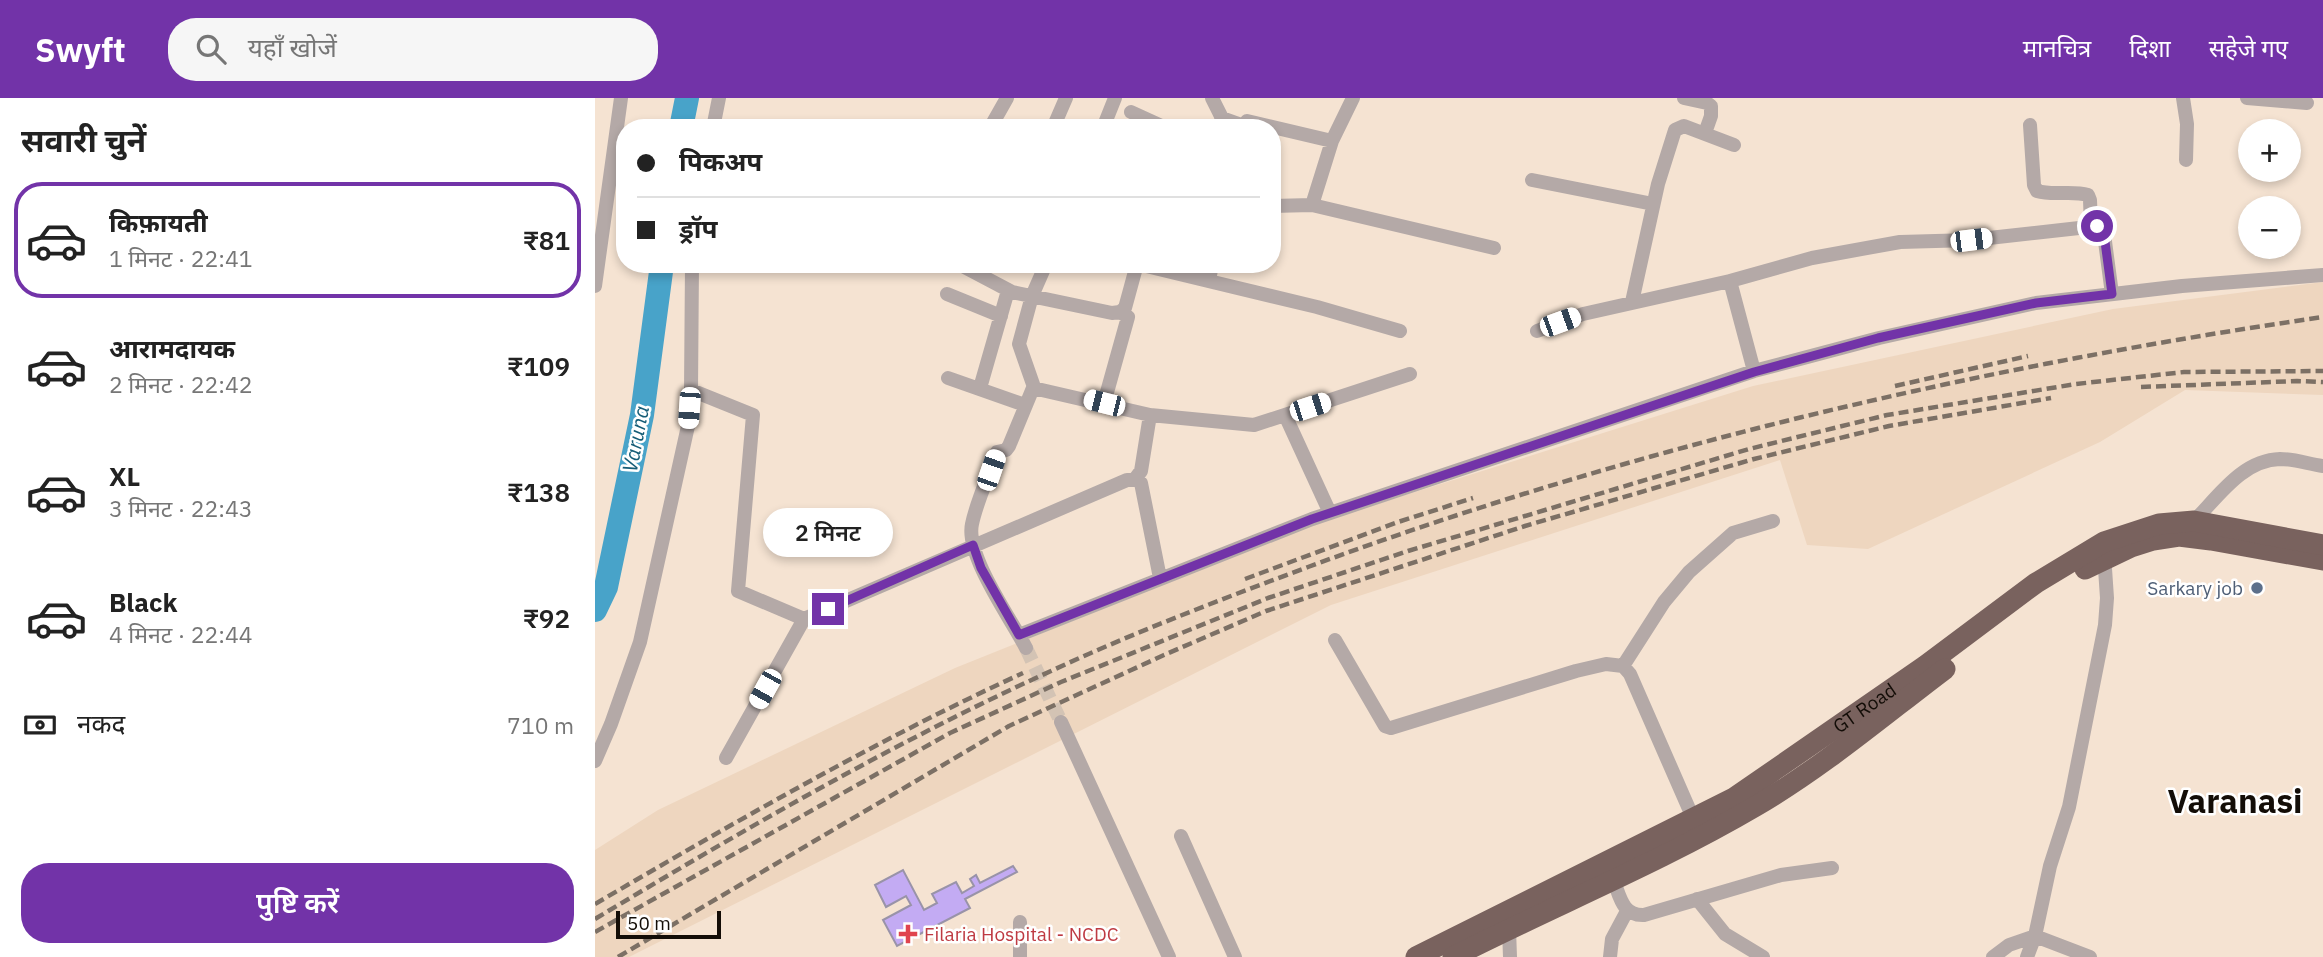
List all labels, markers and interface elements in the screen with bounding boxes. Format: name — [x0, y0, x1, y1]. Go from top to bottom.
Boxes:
search box — [168, 18, 658, 81]
text: Swyft — [35, 28, 126, 71]
icon: search — [192, 30, 230, 68]
text: यहाँ खोजें — [248, 30, 337, 64]
text: मानचित्र — [2023, 32, 2091, 64]
text: दिशा — [2129, 32, 2171, 64]
text: सहेजे गए — [2209, 32, 2288, 64]
text: सवारी चुनें — [21, 119, 146, 161]
map controls — [2238, 119, 2301, 259]
button: + — [2238, 119, 2301, 182]
text: पिकअप — [679, 144, 762, 178]
button: − — [2238, 196, 2301, 259]
text: किफ़ायती — [109, 205, 208, 239]
icon: car — [25, 209, 88, 272]
route start — [2081, 210, 2113, 242]
text: ड्रॉप — [679, 211, 717, 245]
text: ₹81 — [523, 223, 570, 257]
car — [1949, 227, 1994, 253]
text: 1 मिनट · 22:41 — [109, 243, 253, 273]
car — [1537, 305, 1584, 339]
text: आरामदायक — [109, 331, 235, 365]
icon: car — [25, 335, 88, 398]
text: ₹109 — [507, 349, 570, 383]
text: 2 मिनट · 22:42 — [109, 369, 253, 399]
car — [678, 386, 701, 430]
car — [1082, 388, 1127, 418]
car — [1287, 391, 1334, 423]
water label: Varuna — [615, 403, 655, 475]
car — [975, 447, 1008, 493]
text: XL — [109, 459, 140, 493]
icon: car — [25, 461, 88, 524]
text: ₹138 — [507, 475, 570, 509]
text: 3 मिनट · 22:43 — [109, 493, 253, 523]
callout: 2 मिनट — [763, 508, 893, 556]
text: 2 मिनट — [795, 517, 861, 547]
place label: Sarkary job — [2147, 576, 2243, 600]
marker: Sarkary job — [2249, 580, 2265, 596]
text: Black — [109, 585, 177, 619]
icon: car — [25, 587, 88, 650]
route end — [812, 593, 844, 625]
text: ₹92 — [523, 601, 570, 635]
text: 4 मिनट · 22:44 — [109, 619, 253, 649]
car — [746, 666, 785, 712]
street label: GT Road — [1828, 678, 1901, 738]
icon: cash — [21, 706, 59, 744]
text: नकद — [77, 706, 125, 740]
text: 710 m — [507, 710, 574, 740]
district label: Varanasi — [2167, 779, 2303, 822]
button: पुष्टि करें — [21, 863, 574, 943]
scale bar — [616, 908, 721, 940]
text: 50 m — [627, 911, 671, 935]
place label: Filaria Hospital - NCDC — [924, 922, 1119, 946]
marker: Filaria Hospital - NCDC — [898, 924, 918, 944]

